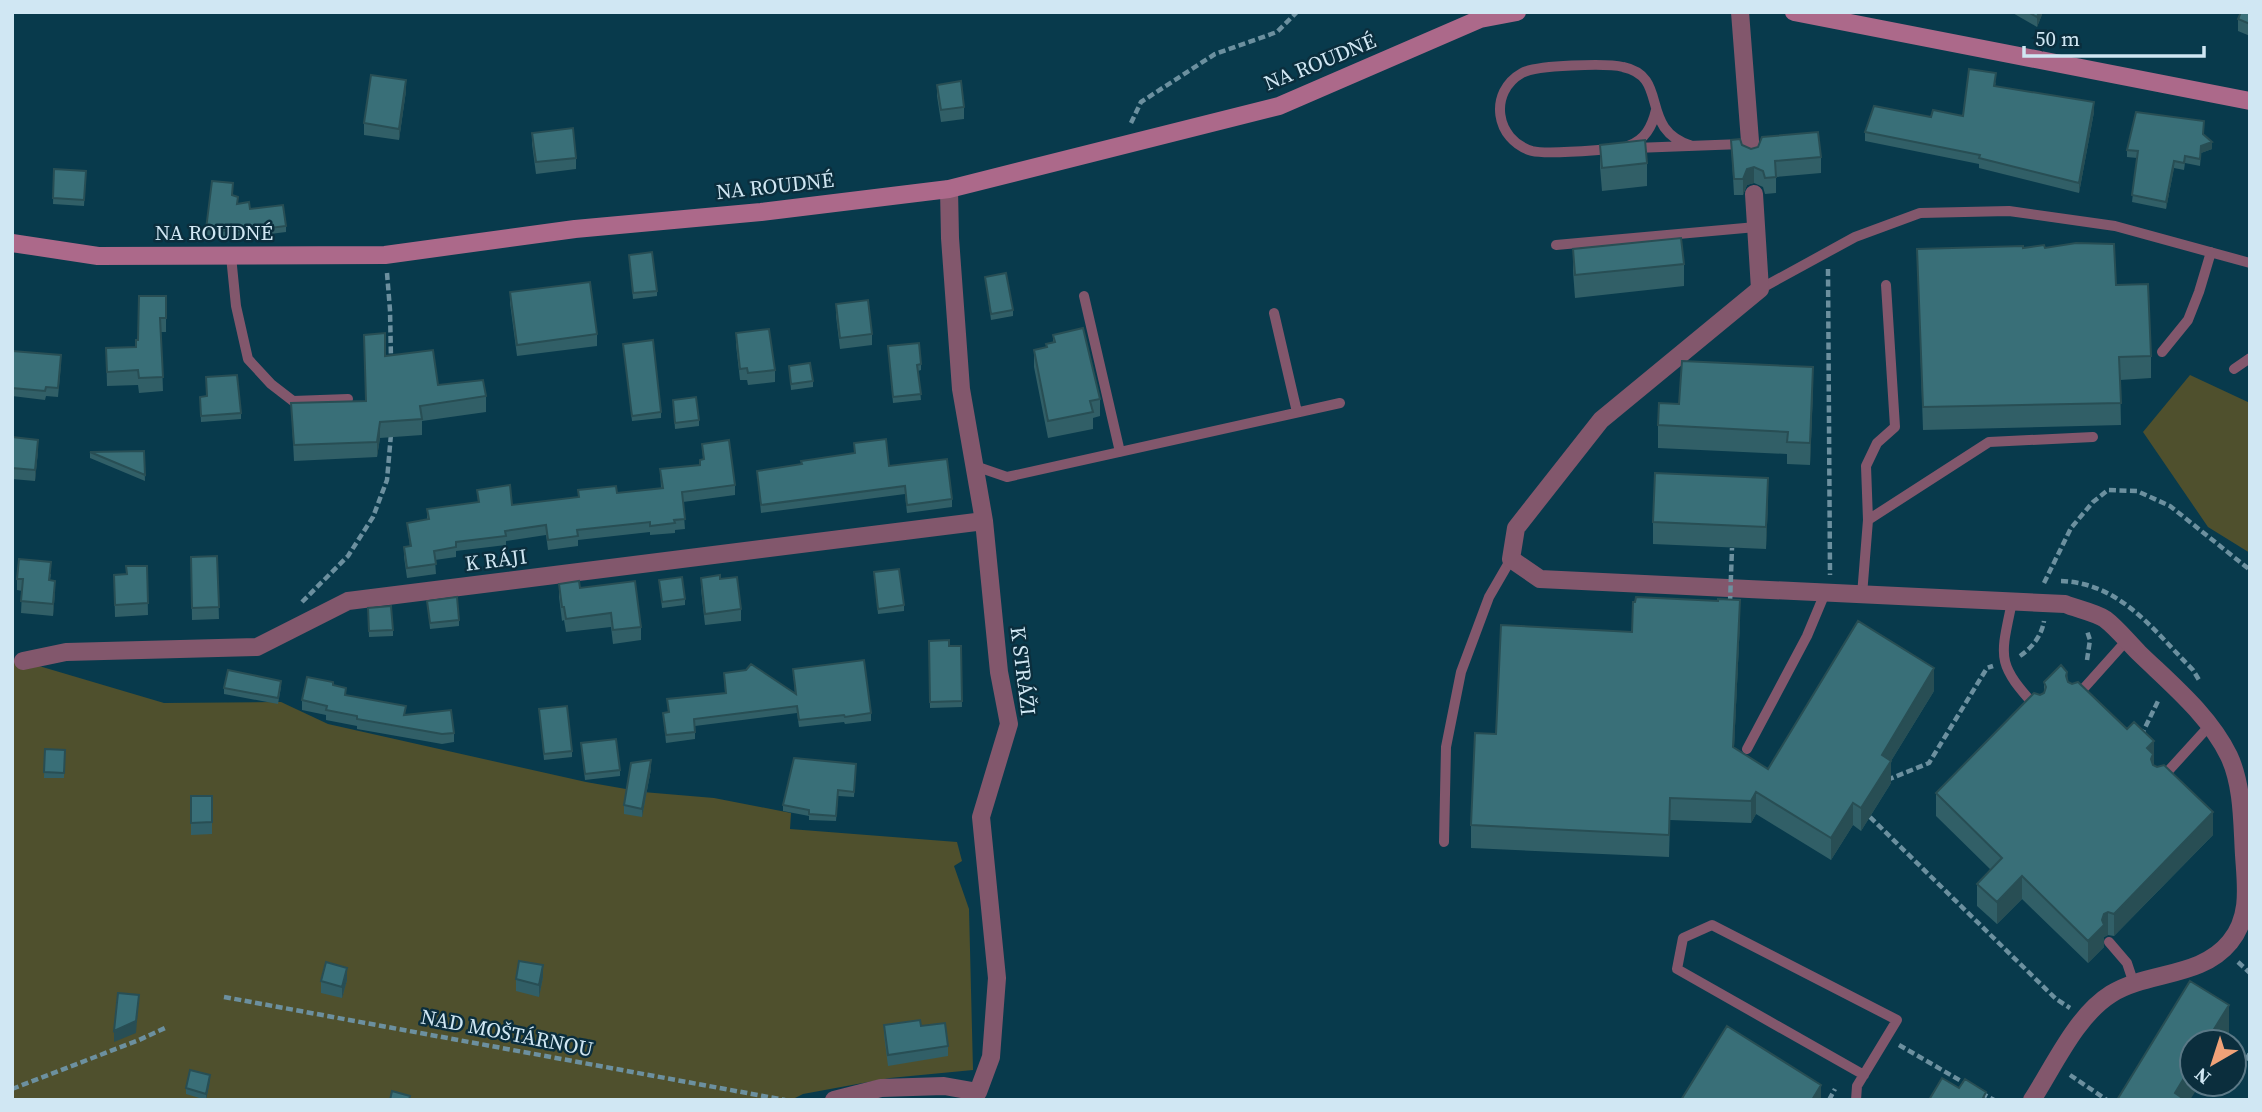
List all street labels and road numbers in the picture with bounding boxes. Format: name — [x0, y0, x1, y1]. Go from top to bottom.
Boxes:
street label: NA ROUDNÉ — [1260, 26, 1380, 97]
street label: NA ROUDNÉ — [715, 165, 835, 206]
street label: NA ROUDNÉ — [155, 218, 273, 247]
street label: K RÁJI — [463, 541, 529, 578]
street label: K STRÁŽI — [1004, 625, 1043, 717]
street label: NAD MOŠTÁRNOU — [418, 1002, 596, 1063]

